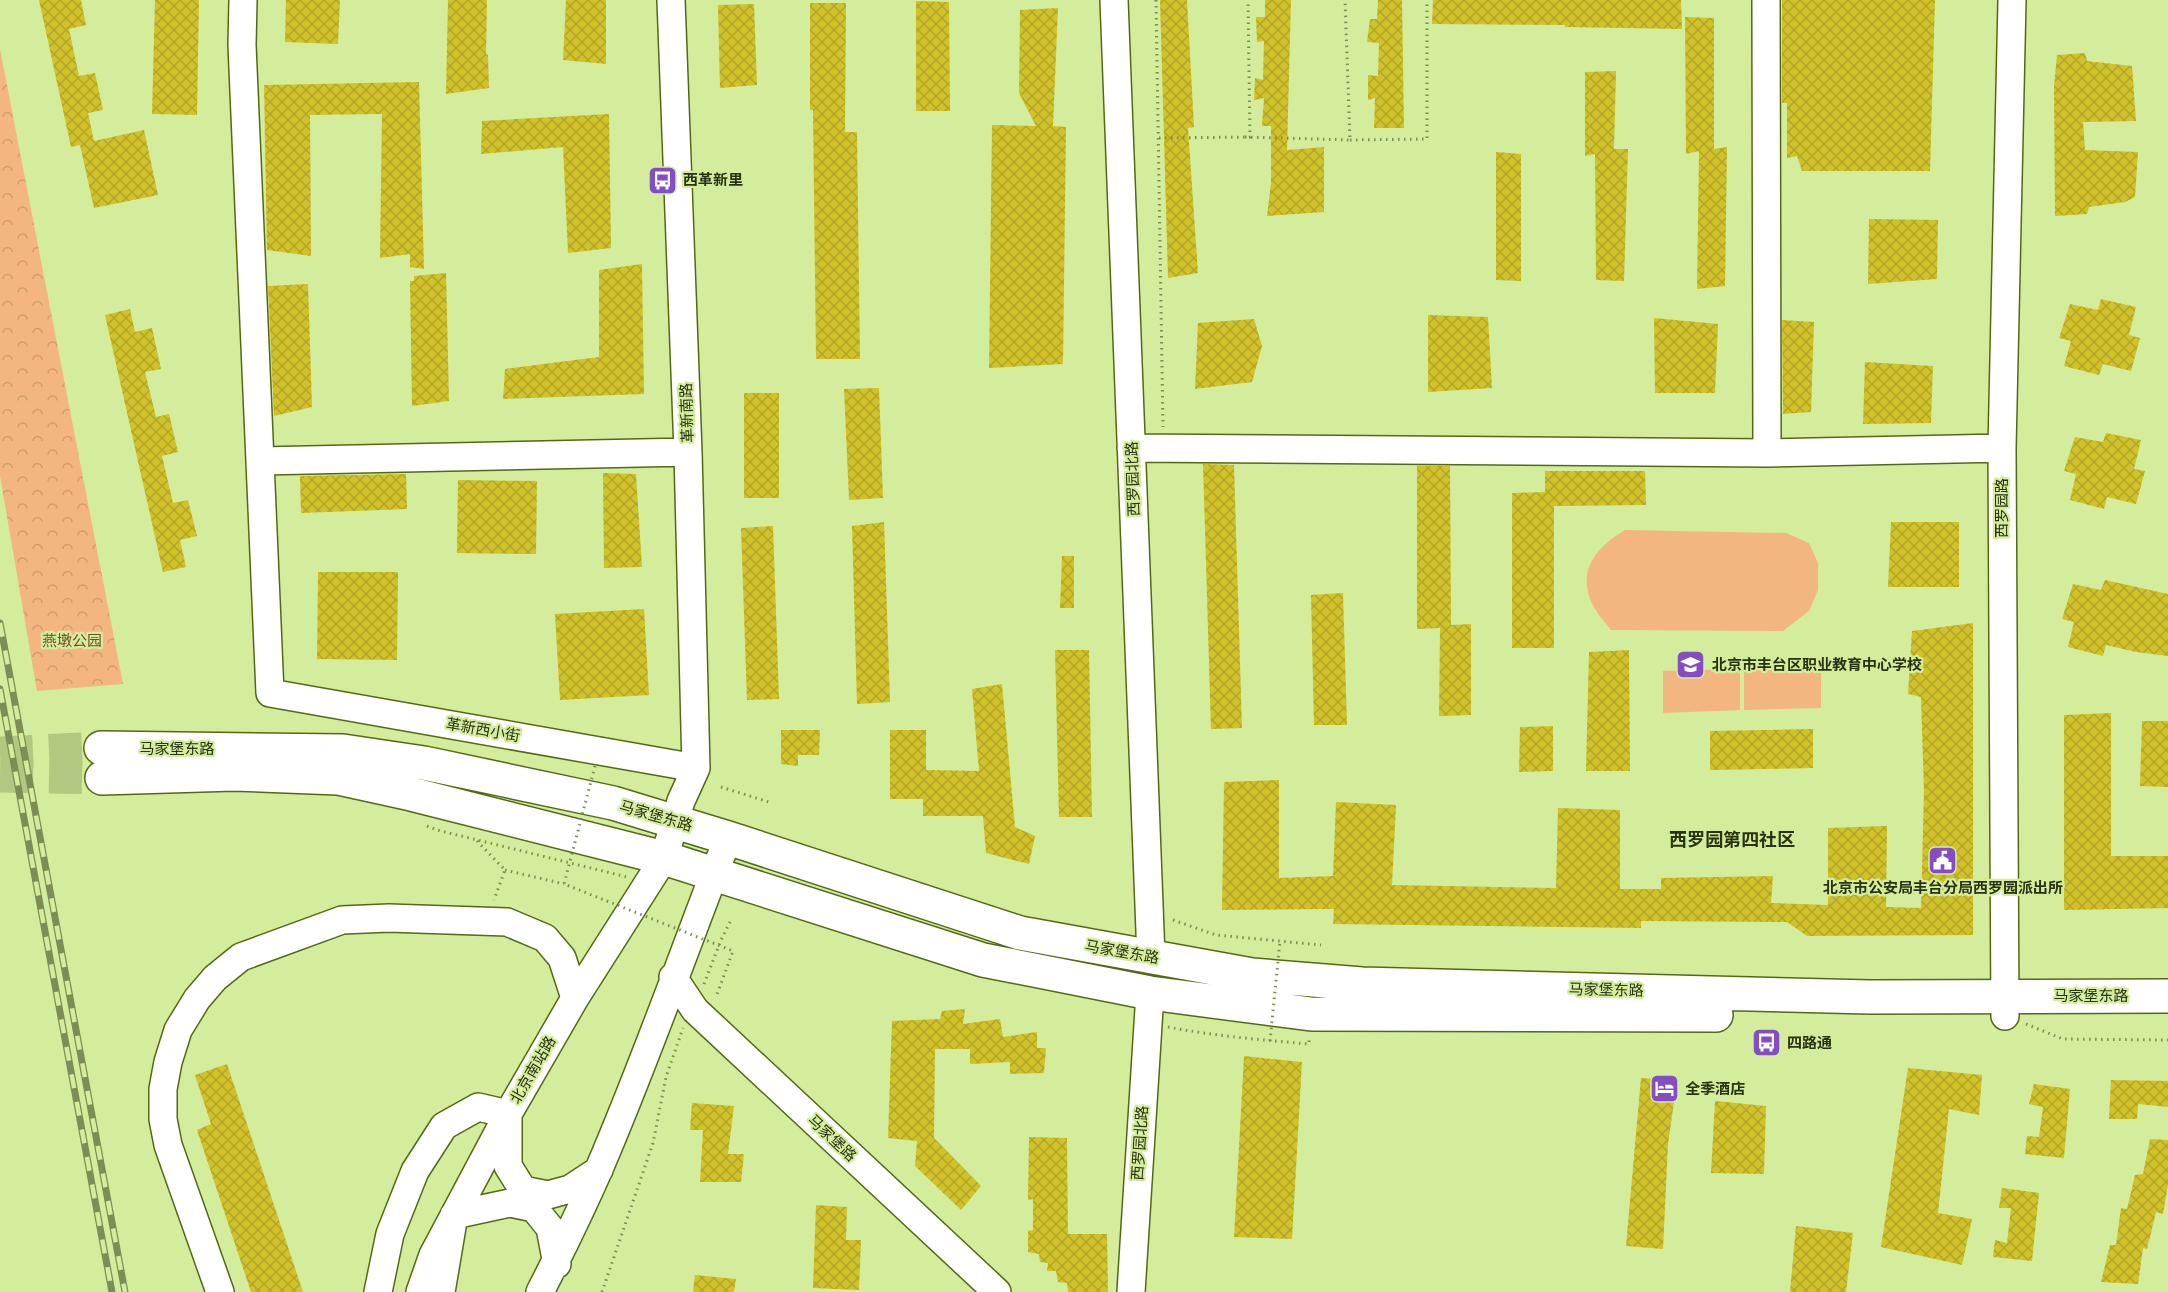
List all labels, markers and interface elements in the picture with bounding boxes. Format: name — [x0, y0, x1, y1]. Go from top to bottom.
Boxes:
bus stop icon: 西革新里 — [646, 164, 678, 196]
place label: 西革新里 — [683, 169, 743, 190]
street label: 革新南路 — [675, 383, 698, 443]
street label: 西罗园北路 — [1121, 441, 1144, 517]
street label: 西罗园路 — [1991, 478, 2012, 538]
park label: 燕墩公园 — [42, 630, 102, 651]
school or university icon: 北京市丰台区职业教育中心学校 — [1675, 649, 1707, 681]
place label: 北京市丰台区职业教育中心学校 — [1712, 654, 1922, 675]
street label: 革新西小街 — [444, 713, 522, 746]
street label: 马家堡东路 — [139, 738, 215, 759]
street label: 马家堡东路 — [617, 795, 695, 836]
district label: 西罗园第四社区 — [1669, 827, 1795, 852]
public building icon: 北京市公安局丰台分局西罗园派出所 — [1927, 845, 1959, 877]
place label: 北京市公安局丰台分局西罗园派出所 — [1823, 877, 2063, 898]
street label: 马家堡东路 — [1083, 935, 1161, 968]
street label: 马家堡东路 — [1568, 978, 1644, 1001]
street label: 马家堡东路 — [2053, 985, 2129, 1006]
bus stop icon: 四路通 — [1750, 1027, 1782, 1059]
street label: 北京南站路 — [505, 1032, 560, 1107]
place label: 四路通 — [1787, 1032, 1832, 1053]
hotel icon: 全季酒店 — [1648, 1073, 1680, 1105]
place label: 全季酒店 — [1685, 1078, 1745, 1099]
street label: 西罗园北路 — [1126, 1105, 1153, 1181]
street label: 马家堡路 — [803, 1109, 861, 1166]

